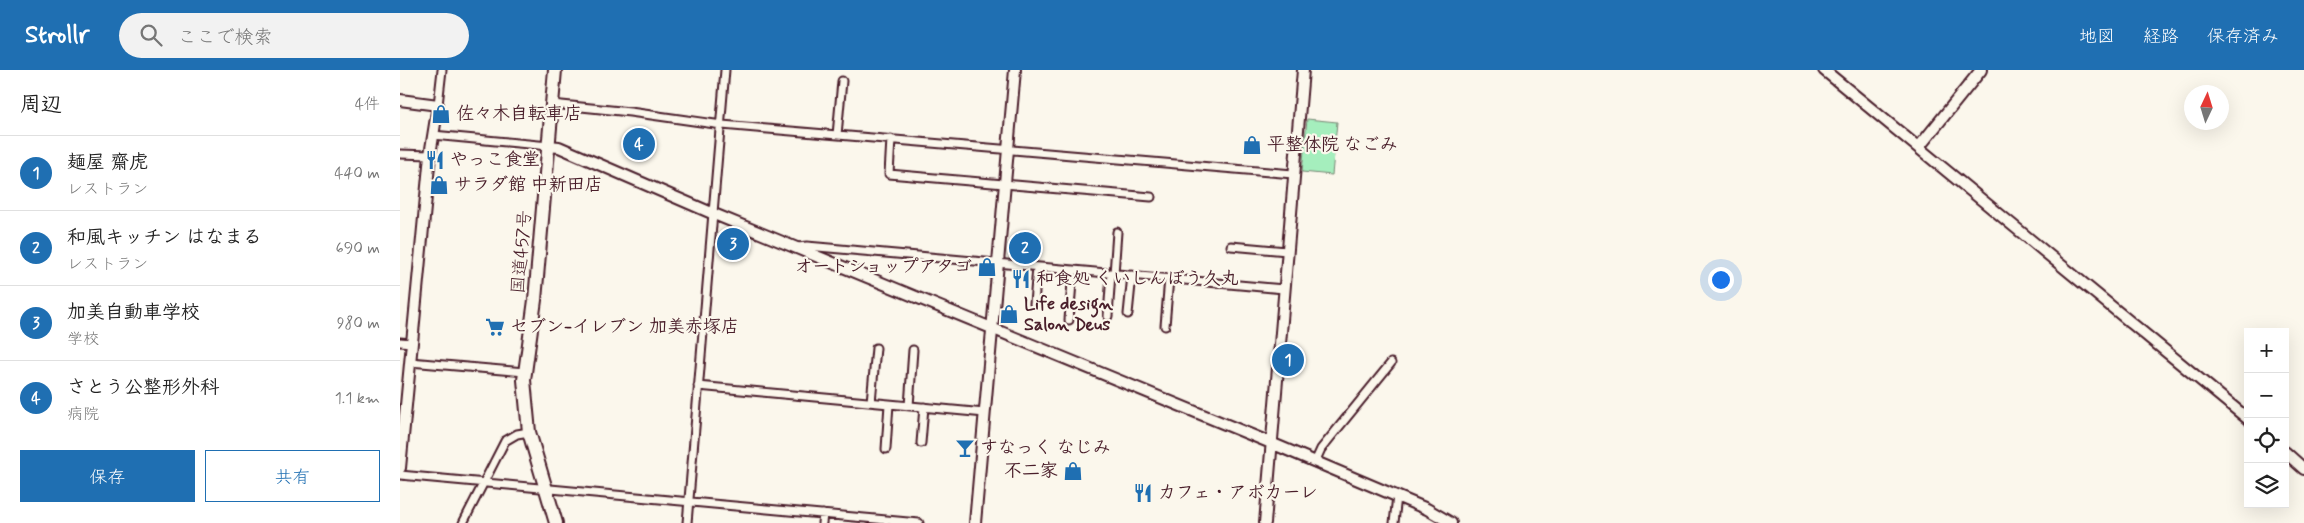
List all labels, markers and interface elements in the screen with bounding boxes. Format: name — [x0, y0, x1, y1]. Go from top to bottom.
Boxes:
search box — [119, 13, 469, 58]
text: Strollr — [25, 20, 89, 51]
icon: search — [137, 21, 165, 49]
text: ここで検索 — [177, 25, 272, 50]
text: 地図 — [2079, 25, 2115, 49]
text: 経路 — [2143, 25, 2179, 49]
text: 保存済み — [2207, 25, 2279, 49]
north arrow — [2184, 85, 2229, 130]
text: 周辺 — [20, 91, 62, 119]
text: 4件 — [355, 94, 380, 115]
place label: 佐々木自転車店 — [456, 102, 582, 126]
shop icon: 佐々木自転車店 — [430, 103, 452, 125]
pin: 4 — [623, 125, 655, 163]
place label: 平整体院 なごみ — [1267, 133, 1398, 157]
shop icon: 平整体院 なごみ — [1241, 134, 1263, 156]
place label: やっこ食堂 — [450, 148, 540, 172]
restaurant icon: やっこ食堂 — [424, 149, 446, 171]
text: 麺屋 齋虎 — [67, 150, 148, 175]
text: 1 — [32, 163, 40, 184]
text: 440 m — [334, 163, 380, 184]
place label: サラダ館 中新田店 — [454, 173, 603, 197]
shop icon: サラダ館 中新田店 — [428, 174, 450, 196]
text: レストラン — [67, 179, 148, 200]
street label: 国道457号 — [506, 209, 538, 295]
text: 和風キッチン はなまる — [67, 225, 262, 250]
pin: 3 — [717, 225, 749, 263]
pin: 2 — [1009, 229, 1041, 267]
text: 2 — [32, 238, 40, 259]
text: 690 m — [336, 238, 380, 259]
text: レストラン — [67, 254, 148, 275]
place label: オートショップアタゴ — [794, 255, 972, 279]
shop icon: オートショップアタゴ — [976, 256, 998, 278]
place label: 和食処 くいしんぼう久丸 — [1036, 267, 1239, 291]
your location — [1708, 267, 1734, 293]
restaurant icon: 和食処 くいしんぼう久丸 — [1010, 268, 1032, 290]
place label: Life design Salon Deus — [1024, 292, 1114, 337]
text: 加美自動車学校 — [67, 300, 200, 325]
shop icon: Life design Salon Deus — [998, 303, 1020, 325]
text: 3 — [32, 313, 40, 334]
text: 980 m — [337, 313, 380, 334]
place label: セブン-イレブン 加美赤塚店 — [510, 315, 739, 339]
supermarket icon: セブン-イレブン 加美赤塚店 — [484, 316, 506, 338]
map controls — [2244, 328, 2289, 508]
button: + — [2244, 328, 2289, 373]
text: 学校 — [67, 329, 99, 350]
pin: 1 — [1272, 341, 1304, 379]
button: − — [2244, 373, 2289, 418]
text: さとう公整形外科 — [67, 375, 219, 400]
text: 4 — [31, 388, 41, 409]
text: 1.1 km — [335, 388, 380, 409]
text: 病院 — [67, 404, 99, 425]
button: locate — [2244, 418, 2289, 463]
place label: すなっく なじみ — [980, 436, 1111, 460]
bar icon: すなっく なじみ — [954, 437, 976, 459]
button: 保存 — [20, 450, 195, 502]
button: 共有 — [205, 450, 380, 502]
place label: 不二家 — [1004, 459, 1058, 483]
shop icon: 不二家 — [1062, 460, 1084, 482]
button: layers — [2244, 463, 2289, 508]
place label: カフェ・アボカーレ — [1158, 481, 1318, 505]
restaurant icon: カフェ・アボカーレ — [1132, 482, 1154, 504]

